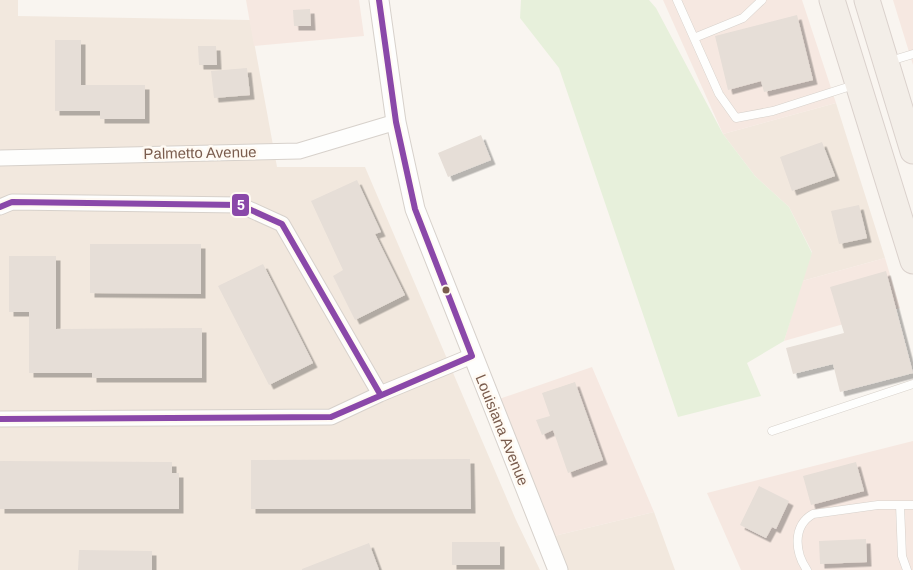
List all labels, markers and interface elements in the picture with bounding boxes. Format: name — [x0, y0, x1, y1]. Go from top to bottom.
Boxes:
street label: Palmetto Avenue — [143, 143, 257, 162]
line badge: 5 — [231, 193, 250, 217]
text: 5 — [237, 197, 245, 213]
unlabelled marker — [441, 285, 451, 295]
street label: Louisiana Avenue — [472, 372, 532, 488]

